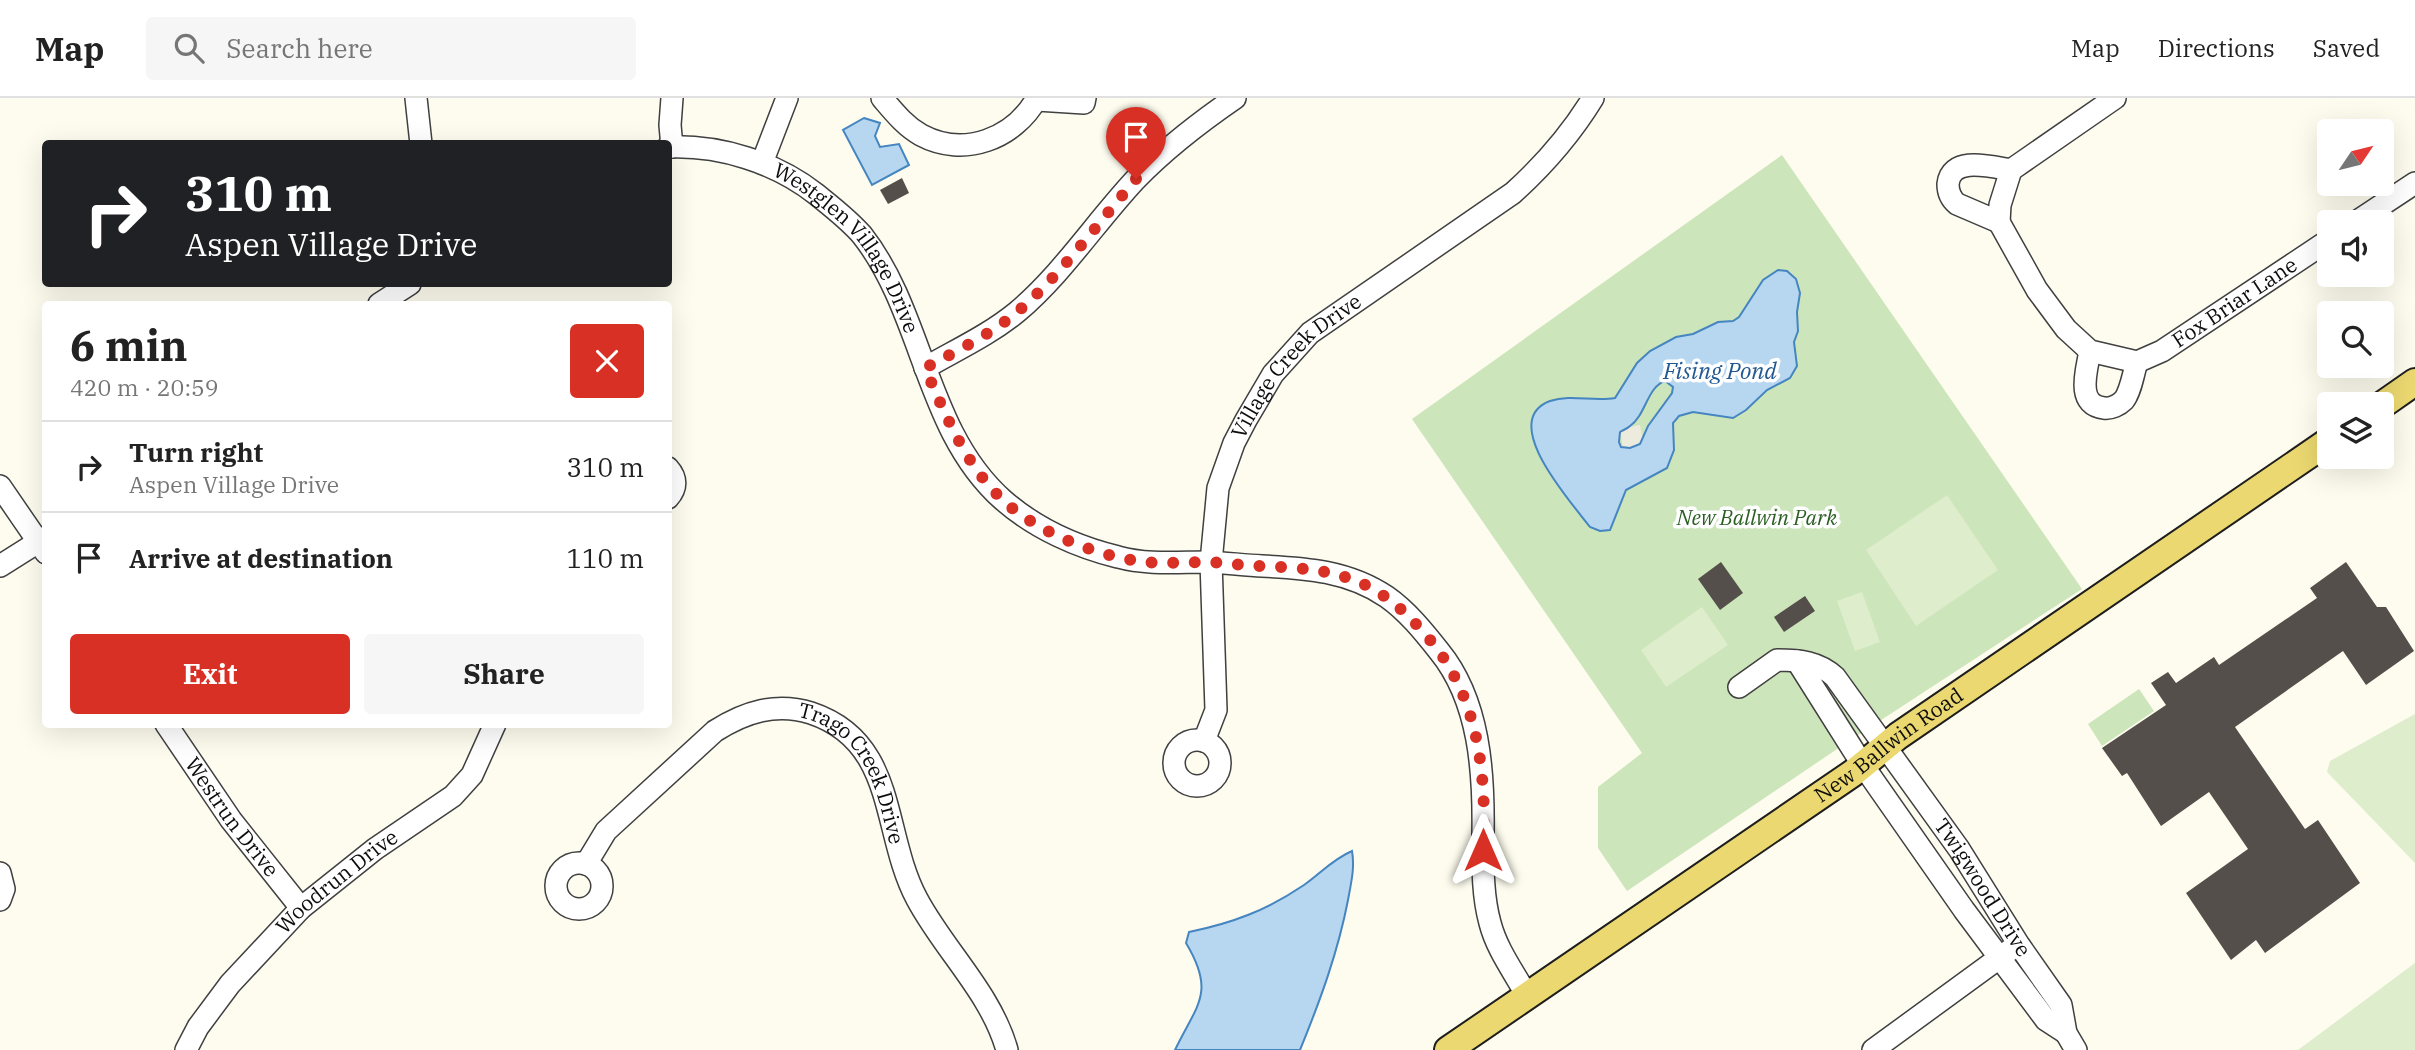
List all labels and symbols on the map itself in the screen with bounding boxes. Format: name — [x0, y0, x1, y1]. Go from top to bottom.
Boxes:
pin — [1106, 107, 1166, 179]
north arrow — [2317, 119, 2394, 196]
street label: Westglen Village Drive — [769, 155, 926, 337]
street label: Fox Briar Lane — [2166, 250, 2302, 354]
street label: Village Creek Drive — [1224, 287, 1366, 443]
water label: Fising Pond — [1662, 355, 1777, 385]
park label: New Ballwin Park — [1676, 503, 1838, 531]
street label: New Ballwin Road — [1808, 680, 1968, 808]
street label: Trago Creek Drive — [796, 695, 911, 847]
street label: Westrun Drive — [179, 751, 286, 882]
street label: Twigwood Drive — [1928, 812, 2038, 962]
position arrow — [1446, 813, 1520, 887]
street label: Woodrun Drive — [269, 823, 403, 939]

